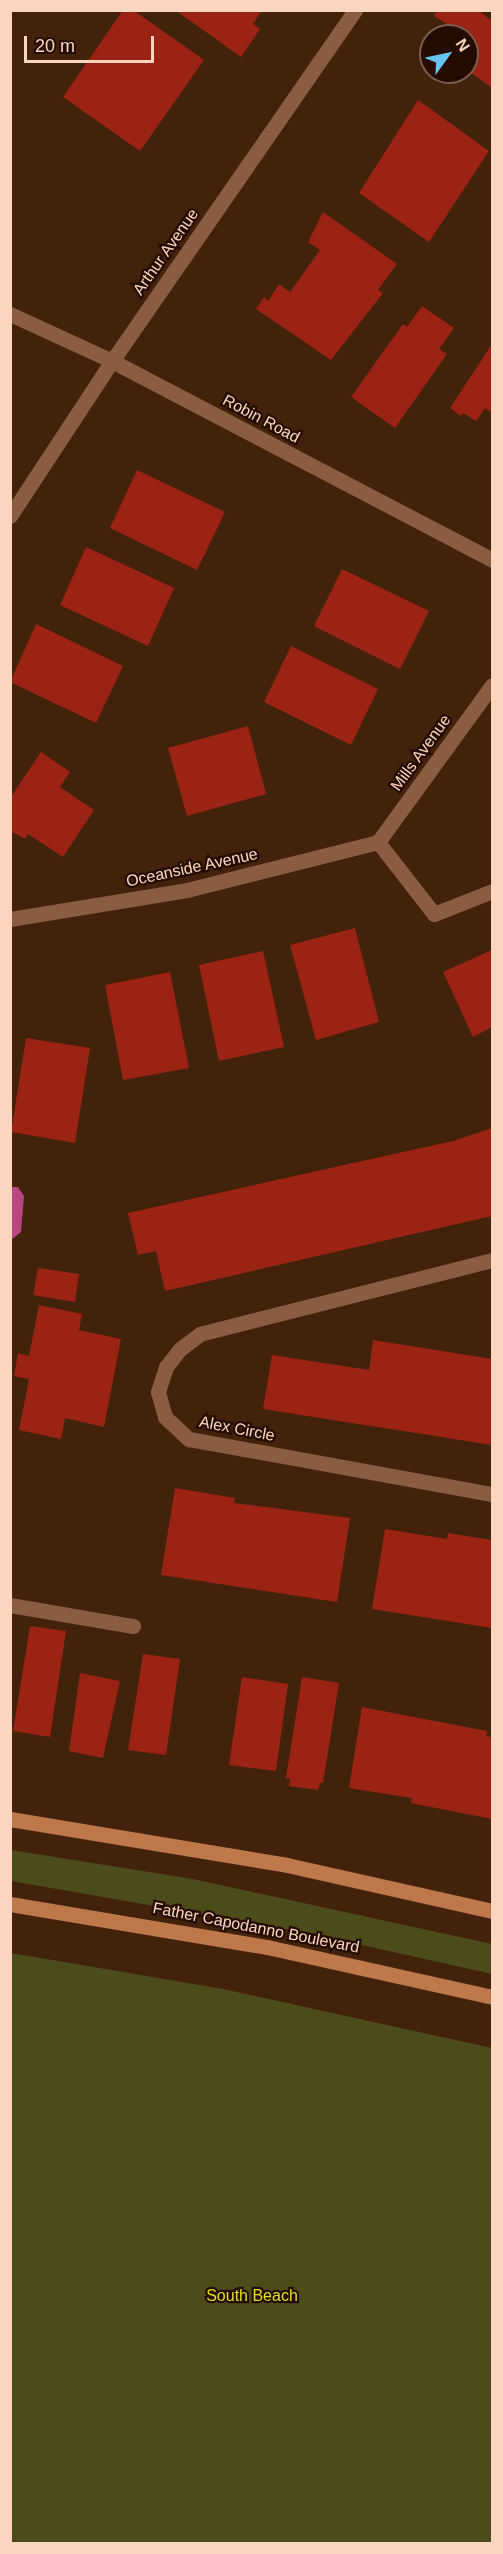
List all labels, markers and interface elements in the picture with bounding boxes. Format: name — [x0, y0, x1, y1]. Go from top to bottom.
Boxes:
scale bar — [27, 24, 158, 62]
north arrow — [419, 24, 479, 84]
text: 20 m — [35, 36, 75, 56]
text: N — [453, 36, 473, 54]
street label: Arthur Avenue — [129, 205, 203, 299]
street label: Robin Road — [219, 391, 303, 447]
street label: Mills Avenue — [387, 711, 455, 795]
street label: Oceanside Avenue — [124, 845, 260, 891]
street label: Alex Circle — [198, 1412, 276, 1446]
street label: Father Capodanno Boulevard — [151, 1899, 361, 1957]
park label: South Beach — [206, 2286, 298, 2306]

